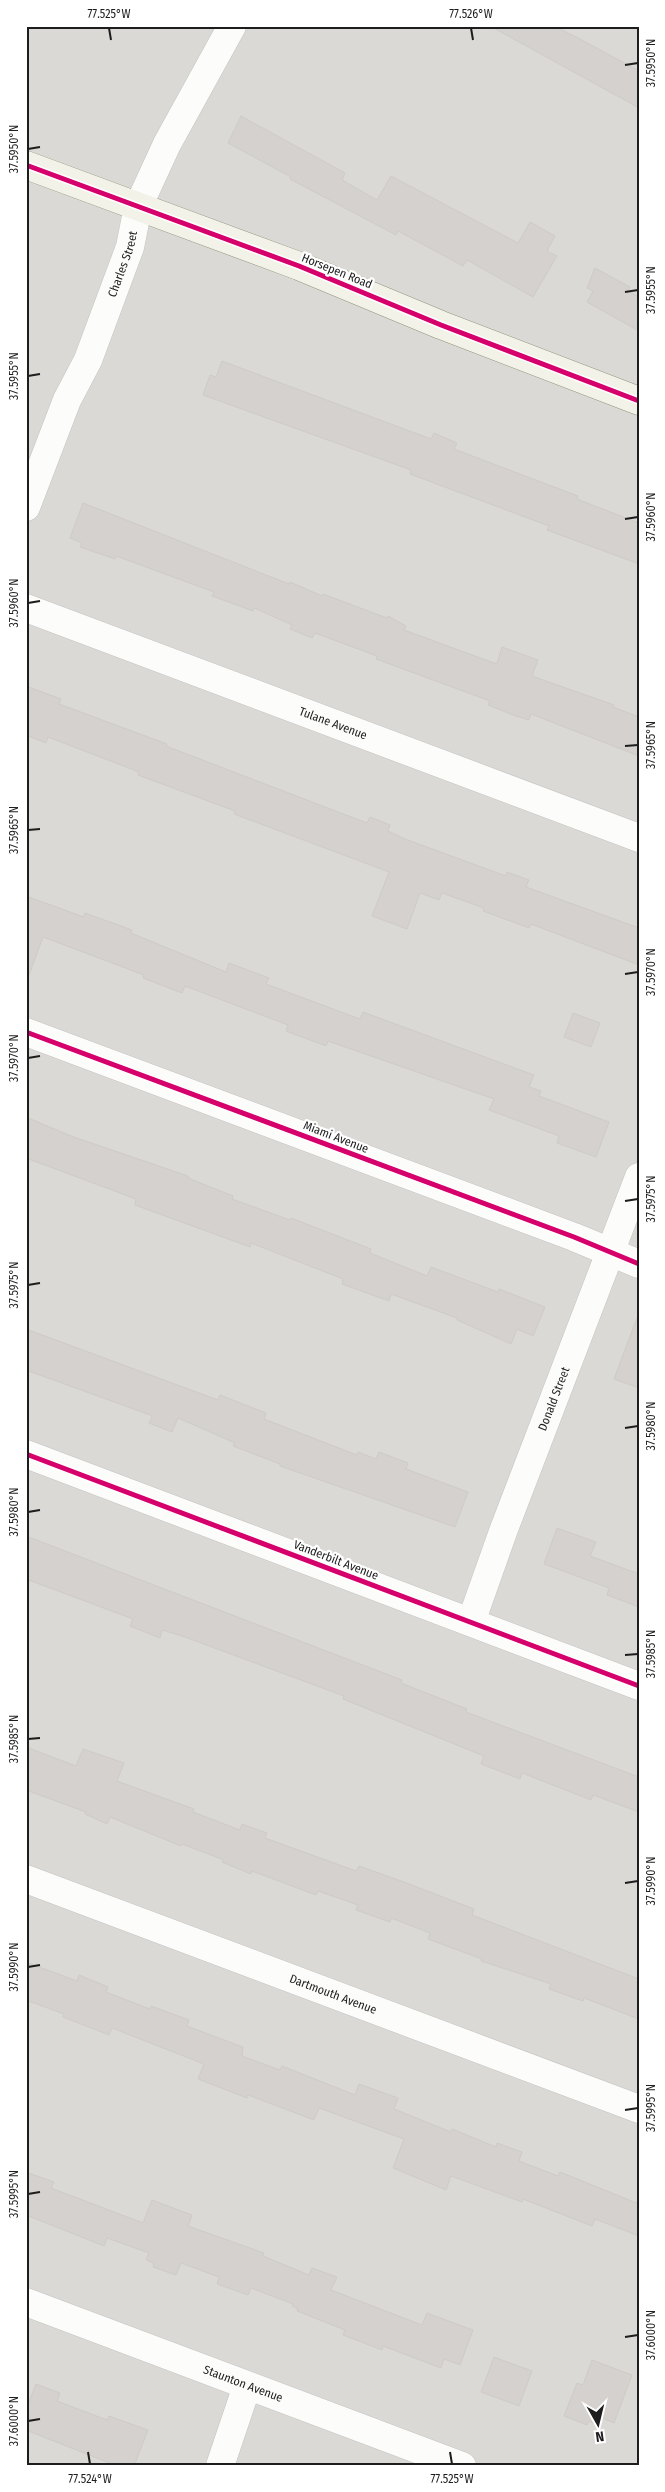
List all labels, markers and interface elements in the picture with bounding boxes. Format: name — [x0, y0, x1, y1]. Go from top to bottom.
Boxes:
text: 77.525°W — [87, 7, 131, 21]
text: 77.526°W — [449, 7, 493, 21]
text: 37.5950°N — [644, 39, 658, 87]
text: 37.5950°N — [7, 125, 21, 173]
street label: Charles Street — [105, 230, 140, 299]
street label: Horsepen Road — [300, 250, 374, 292]
text: 37.5955°N — [644, 266, 658, 314]
text: 37.5955°N — [7, 352, 21, 400]
text: 37.5960°N — [644, 492, 658, 542]
text: 37.5960°N — [7, 578, 21, 628]
street label: Tulane Avenue — [297, 704, 369, 742]
text: 37.5965°N — [644, 721, 658, 769]
text: 37.5965°N — [7, 806, 21, 854]
text: 37.5970°N — [644, 948, 658, 996]
text: 37.5970°N — [7, 1034, 21, 1082]
street label: Miami Avenue — [301, 1118, 371, 1156]
text: 37.5975°N — [644, 1176, 658, 1222]
text: 37.5975°N — [7, 1262, 21, 1308]
street label: Donald Street — [535, 1365, 573, 1433]
text: 37.5980°N — [644, 1401, 658, 1451]
text: 37.5980°N — [7, 1487, 21, 1537]
street label: Vanderbilt Avenue — [292, 1537, 380, 1583]
text: 37.5985°N — [644, 1630, 658, 1678]
text: 37.5985°N — [7, 1715, 21, 1763]
text: 37.5990°N — [644, 1856, 658, 1906]
text: 37.5990°N — [7, 1942, 21, 1992]
street label: Dartmouth Avenue — [288, 1972, 379, 2017]
text: 37.5995°N — [644, 2084, 658, 2132]
text: 37.5995°N — [7, 2170, 21, 2218]
text: 37.6000°N — [644, 2310, 658, 2360]
street label: Staunton Avenue — [202, 2362, 285, 2405]
text: 37.6000°N — [7, 2396, 21, 2446]
north arrow — [572, 2400, 622, 2450]
text: N — [594, 2427, 605, 2445]
text: 77.524°W — [68, 2472, 112, 2486]
text: 77.525°W — [430, 2472, 474, 2486]

